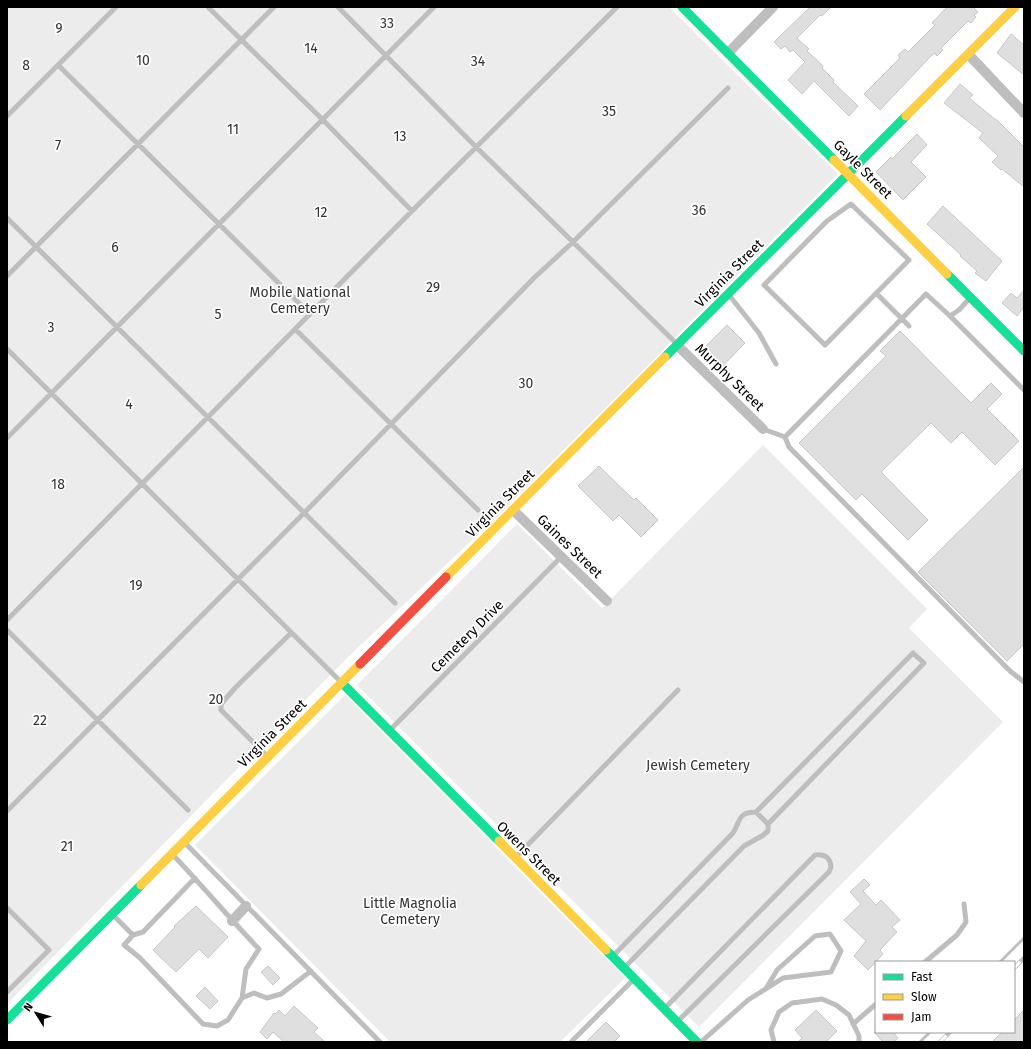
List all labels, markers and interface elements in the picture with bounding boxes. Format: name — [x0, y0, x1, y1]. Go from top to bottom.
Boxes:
park label: 33 — [380, 15, 394, 32]
park label: 9 — [55, 20, 63, 37]
park label: 14 — [304, 40, 318, 57]
park label: 10 — [136, 52, 150, 69]
park label: 34 — [471, 53, 486, 70]
park label: 8 — [22, 57, 30, 74]
park label: 35 — [602, 103, 616, 120]
park label: 11 — [227, 121, 239, 138]
park label: 13 — [393, 128, 407, 145]
street label: Gayle Street — [830, 136, 896, 203]
park label: 7 — [55, 137, 61, 154]
park label: 36 — [692, 202, 706, 219]
park label: 12 — [315, 204, 328, 221]
street label: Virginia Street — [692, 235, 768, 311]
park label: 6 — [111, 239, 119, 256]
park label: 29 — [426, 279, 440, 296]
park label: Mobile National Cemetery — [250, 284, 350, 317]
park label: 5 — [214, 306, 222, 323]
park label: 3 — [48, 319, 55, 336]
street label: Murphy Street — [692, 340, 768, 415]
park label: 30 — [519, 375, 534, 392]
park label: 4 — [125, 396, 133, 413]
street label: Virginia Street — [463, 465, 539, 541]
park label: 18 — [51, 476, 65, 493]
street label: Gaines Street — [533, 511, 607, 582]
park label: 19 — [129, 577, 143, 594]
street label: Cemetery Drive — [427, 596, 507, 676]
park label: 20 — [209, 691, 224, 708]
street label: Virginia Street — [235, 695, 311, 771]
park label: 22 — [33, 712, 47, 729]
park label: Jewish Cemetery — [646, 757, 750, 774]
street label: Owens Street — [493, 818, 565, 890]
park label: 21 — [61, 838, 73, 855]
park label: Little Magnolia Cemetery — [363, 895, 457, 928]
legend — [875, 961, 1015, 1033]
text: Fast — [911, 970, 933, 984]
text: Slow — [911, 990, 937, 1004]
north arrow — [16, 993, 56, 1033]
text: N — [21, 1000, 36, 1014]
text: Jam — [911, 1010, 931, 1024]

